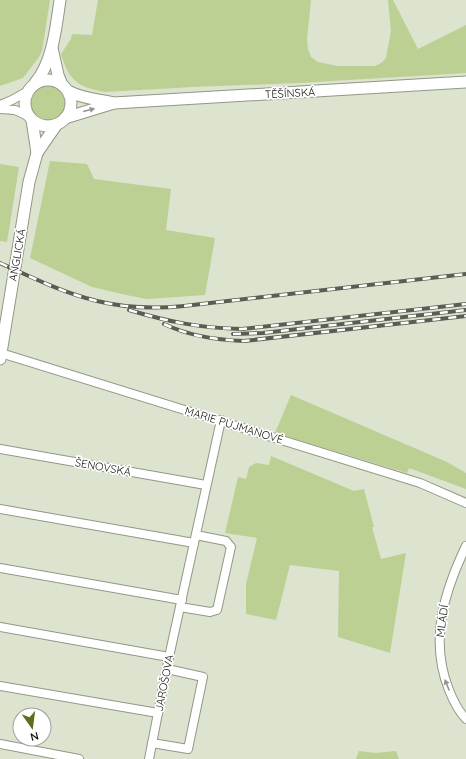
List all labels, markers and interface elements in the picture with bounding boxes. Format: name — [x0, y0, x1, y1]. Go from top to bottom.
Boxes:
street label: TĚŠÍNSKÁ — [264, 85, 316, 101]
one-way arrow — [84, 107, 96, 113]
street label: ANGLICKÁ — [5, 228, 29, 282]
street label: MARIE PUJMANOVÉ — [183, 403, 285, 447]
street label: ŠENOVSKÁ — [74, 455, 132, 479]
street label: MLÁDÍ — [433, 604, 451, 638]
street label: JAROŠOVA — [152, 653, 176, 713]
one-way arrow — [444, 679, 451, 691]
north arrow — [12, 707, 52, 747]
text: N — [29, 729, 40, 744]

